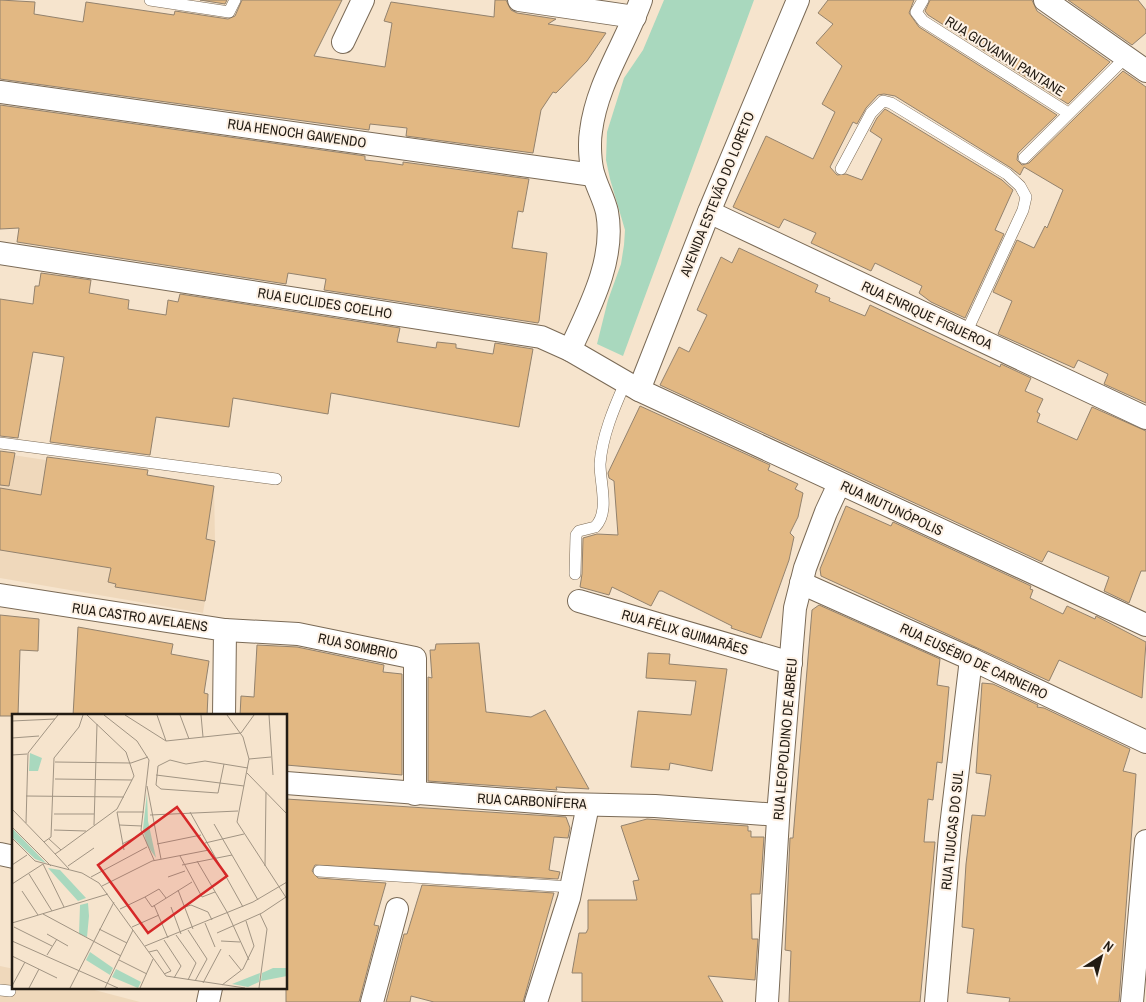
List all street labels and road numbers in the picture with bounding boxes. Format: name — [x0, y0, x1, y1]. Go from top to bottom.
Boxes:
street label: RUA GIOVANNI PANTANE — [942, 12, 1068, 100]
street label: AVENIDA ESTEVÃO DO LORETO — [675, 109, 758, 280]
street label: RUA HENOCH GAWENDO — [226, 114, 368, 152]
street label: RUA ENRIQUE FIGUEROA — [859, 277, 996, 353]
street label: RUA EUCLIDES COELHO — [256, 283, 394, 323]
street label: RUA MUTUNÓPOLIS — [838, 476, 946, 540]
street label: RUA CASTRO AVELAENS — [71, 599, 209, 635]
street label: RUA FÉLIX GUIMARÃES — [620, 605, 751, 659]
street label: RUA EUSÉBIO DE CARNEIRO — [897, 619, 1051, 703]
street label: RUA SOMBRIO — [316, 629, 400, 663]
street label: RUA LEOPOLDINO DE ABREU — [769, 657, 801, 821]
street label: RUA TIJUCAS DO SUL — [937, 769, 967, 891]
street label: RUA CARBONÍFERA — [477, 789, 588, 813]

